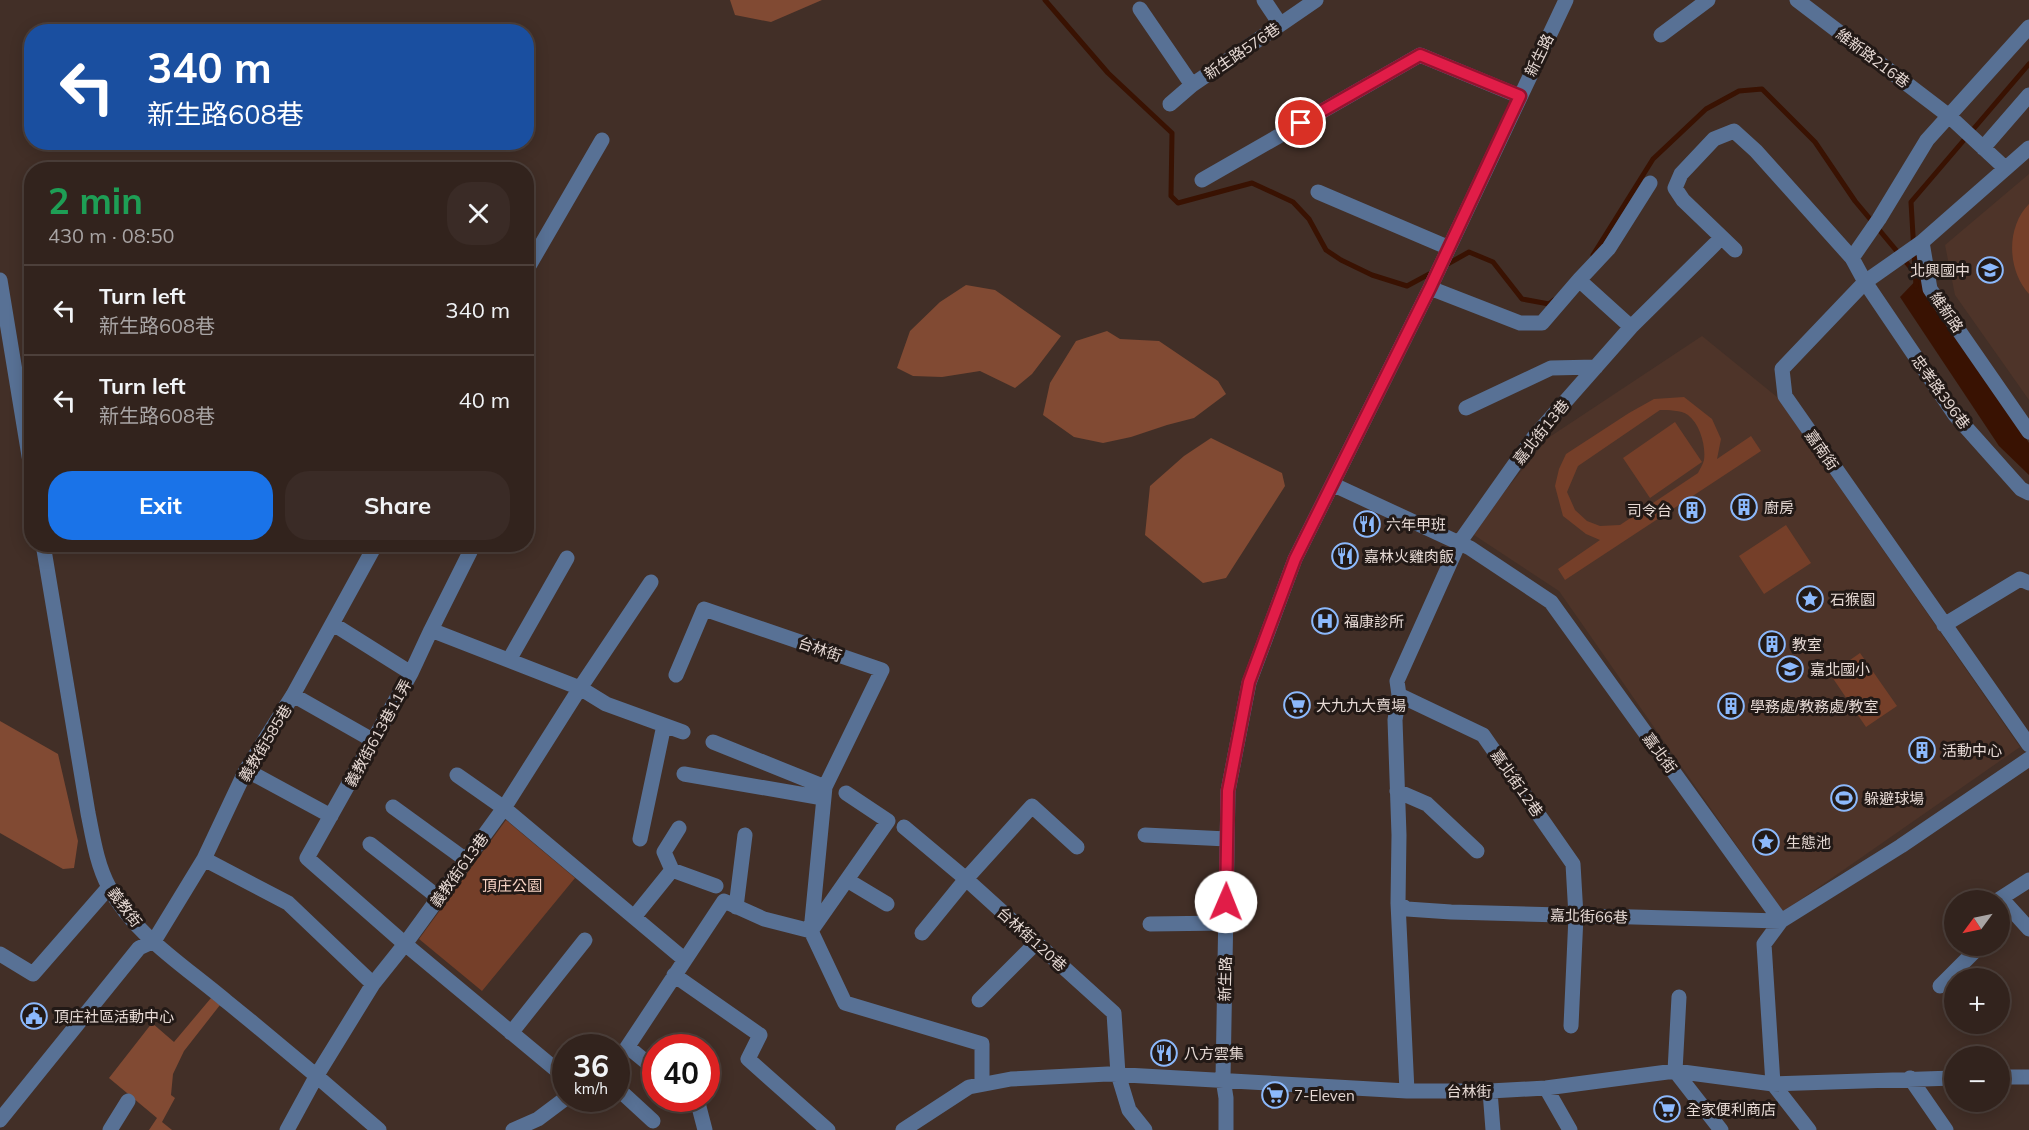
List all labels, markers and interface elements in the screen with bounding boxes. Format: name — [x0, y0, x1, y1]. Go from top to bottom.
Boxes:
street label: 新生路576巷 — [1201, 19, 1283, 83]
street label: 維新路216巷 — [1833, 24, 1913, 92]
street label: 新生路 — [1521, 31, 1557, 79]
text: 340 m — [147, 41, 272, 94]
icon: left — [48, 48, 126, 126]
text: 新生路608巷 — [147, 97, 304, 131]
pin — [1275, 97, 1326, 148]
icon: arrive — [1284, 106, 1317, 139]
text: 2 min — [48, 178, 143, 223]
button: close — [447, 182, 510, 245]
text: 430 m · 08:50 — [48, 223, 174, 248]
school or university icon: 北興國中 — [1975, 255, 2005, 285]
place label: 北興國中 — [1910, 261, 1970, 280]
text: Turn left — [99, 282, 186, 310]
street label: 維新路 — [1927, 288, 1967, 336]
icon: left — [48, 294, 81, 327]
text: 340 m — [445, 296, 510, 324]
text: 新生路608巷 — [99, 313, 215, 338]
street label: 忠孝路396巷 — [1908, 351, 1974, 433]
text: Turn left — [99, 372, 186, 400]
icon: left — [48, 384, 81, 417]
text: 40 m — [459, 386, 510, 414]
street label: 嘉北街13巷 — [1509, 396, 1573, 468]
text: 新生路608巷 — [99, 403, 215, 428]
street label: 嘉南街 — [1801, 426, 1843, 474]
button: Exit — [48, 471, 273, 540]
button: Share — [285, 471, 510, 540]
building icon: 廚房 — [1729, 492, 1759, 522]
building icon: 司令台 — [1677, 495, 1707, 525]
place label: 廚房 — [1764, 498, 1794, 517]
place label: 司令台 — [1627, 501, 1672, 520]
restaurant icon: 六年甲班 — [1352, 509, 1382, 539]
place label: 六年甲班 — [1386, 515, 1446, 534]
restaurant icon: 嘉林火雞肉飯 — [1330, 541, 1360, 571]
place label: 嘉林火雞肉飯 — [1364, 547, 1454, 566]
place icon: 石猴園 — [1795, 584, 1825, 614]
place label: 石猴園 — [1830, 590, 1875, 609]
hospital icon: 福康診所 — [1310, 606, 1340, 636]
place label: 福康診所 — [1344, 612, 1404, 631]
building icon: 教室 — [1757, 629, 1787, 659]
street label: 台林街 — [796, 633, 844, 665]
place label: 教室 — [1792, 635, 1822, 654]
school or university icon: 嘉北國小 — [1775, 654, 1805, 684]
place label: 嘉北國小 — [1810, 660, 1870, 679]
street label: 義教街613巷11弄 — [341, 676, 415, 790]
supermarket icon: 大九九大賣場 — [1282, 690, 1312, 720]
building icon: 學務處/教務處/教室 — [1716, 691, 1746, 721]
place label: 大九九大賣場 — [1316, 696, 1406, 715]
place label: 學務處/教務處/教室 — [1750, 697, 1879, 716]
street label: 義教街585巷 — [234, 701, 296, 785]
street label: 嘉北街 — [1639, 729, 1681, 777]
building icon: 活動中心 — [1907, 735, 1937, 765]
place label: 活動中心 — [1942, 741, 2002, 760]
street label: 嘉北街12巷 — [1487, 746, 1547, 820]
sports icon: 躲避球場 — [1829, 783, 1859, 813]
place label: 躲避球場 — [1864, 789, 1924, 808]
place icon: 生態池 — [1751, 827, 1781, 857]
street label: 義教街613巷 — [426, 829, 492, 911]
place label: 生態池 — [1786, 833, 1831, 852]
position arrow — [1194, 870, 1258, 934]
park label: 頂庄公園 — [482, 876, 542, 895]
street label: 義教街 — [104, 883, 146, 931]
north arrow — [1944, 890, 2010, 956]
map controls — [1944, 890, 2010, 1112]
street label: 台林街120巷 — [993, 903, 1071, 975]
street label: 嘉北街66巷 — [1550, 905, 1628, 927]
street label: 新生路 — [1215, 956, 1235, 1002]
button: + — [1944, 968, 2010, 1034]
public building icon: 頂庄社區活動中心 — [19, 1001, 49, 1031]
place label: 頂庄社區活動中心 — [54, 1007, 174, 1026]
speed limit sign: 40 — [642, 1034, 720, 1112]
restaurant icon: 八方雲集 — [1149, 1038, 1179, 1068]
place label: 八方雲集 — [1184, 1044, 1244, 1063]
button: − — [1944, 1046, 2010, 1112]
text: 36 — [573, 1047, 609, 1085]
text: km/h — [574, 1079, 608, 1098]
supermarket icon: 7-Eleven — [1260, 1080, 1290, 1110]
street label: 台林街 — [1446, 1082, 1492, 1101]
place label: 7-Eleven — [1294, 1086, 1355, 1105]
supermarket icon: 全家便利商店 — [1652, 1094, 1682, 1124]
place label: 全家便利商店 — [1686, 1100, 1776, 1119]

